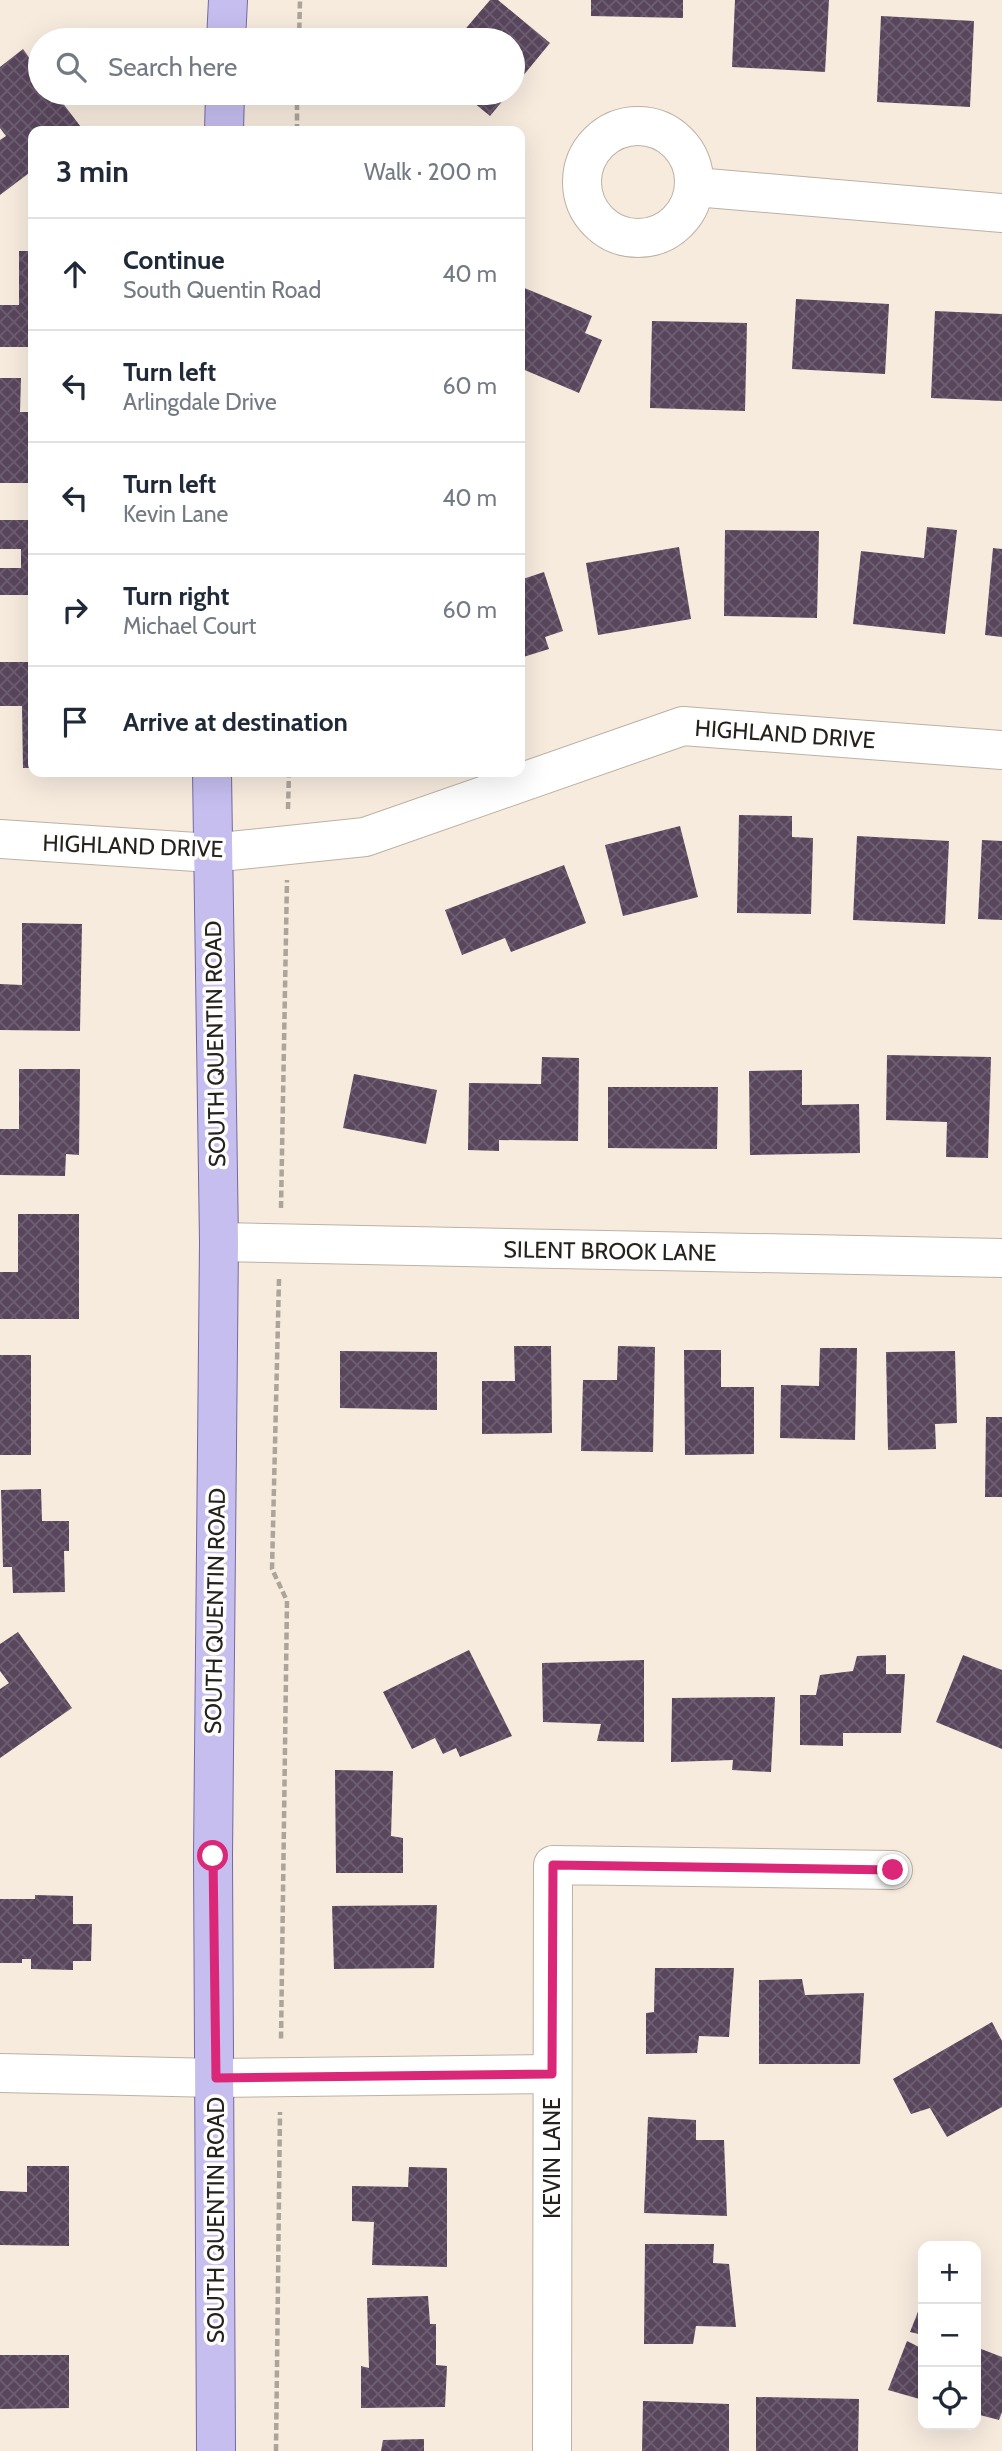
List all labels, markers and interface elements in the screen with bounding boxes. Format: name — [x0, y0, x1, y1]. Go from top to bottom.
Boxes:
search box — [28, 28, 525, 105]
icon: search — [52, 48, 90, 86]
text: Search here — [108, 51, 237, 83]
text: 3 min — [56, 153, 129, 190]
text: Walk · 200 m — [364, 158, 497, 186]
text: Continue — [123, 244, 225, 276]
icon: ahead — [56, 255, 94, 293]
text: 40 m — [442, 260, 497, 288]
text: South Quentin Road — [123, 276, 321, 304]
text: Turn left — [123, 356, 216, 388]
icon: left — [56, 367, 94, 405]
text: 60 m — [443, 372, 497, 400]
text: Arlingdale Drive — [123, 388, 277, 416]
text: Turn left — [123, 468, 216, 500]
icon: left — [56, 479, 94, 517]
text: 40 m — [442, 484, 497, 512]
text: Kevin Lane — [123, 500, 228, 528]
text: Turn right — [123, 580, 229, 612]
icon: right — [56, 591, 94, 629]
text: 60 m — [443, 596, 497, 624]
text: Michael Court — [123, 612, 256, 640]
icon: arrive — [56, 703, 94, 741]
text: Arrive at destination — [123, 706, 348, 738]
street label: HIGHLAND DRIVE — [694, 714, 876, 754]
street label: HIGHLAND DRIVE — [42, 829, 224, 863]
street label: SOUTH QUENTIN ROAD — [199, 921, 231, 1167]
street label: SILENT BROOK LANE — [503, 1235, 717, 1267]
street label: SOUTH QUENTIN ROAD — [199, 1488, 231, 1734]
route start — [197, 1840, 228, 1871]
route end — [877, 1854, 908, 1885]
street label: SOUTH QUENTIN ROAD — [202, 2097, 230, 2343]
street label: KEVIN LANE — [538, 2097, 566, 2219]
map controls — [918, 2241, 981, 2430]
button: + — [918, 2241, 981, 2304]
button: − — [918, 2304, 981, 2367]
button: locate — [918, 2367, 981, 2430]

